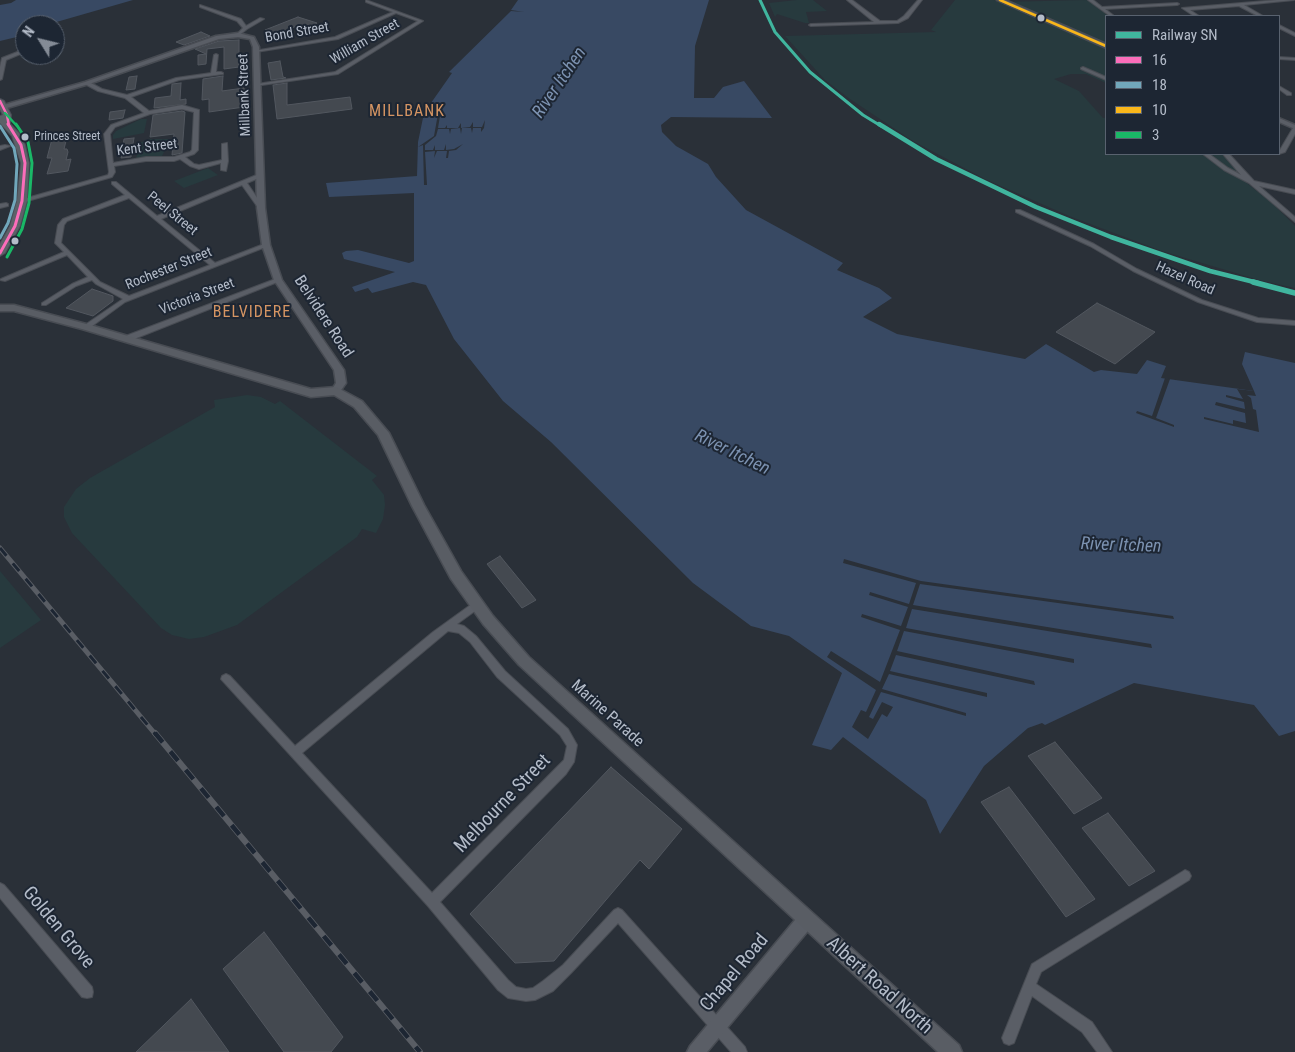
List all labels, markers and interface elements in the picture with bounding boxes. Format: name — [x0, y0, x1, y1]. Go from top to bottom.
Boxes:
unlabelled marker — [1036, 13, 1046, 23]
north arrow — [15, 15, 65, 65]
legend — [1105, 15, 1280, 155]
street label: William Street — [328, 16, 402, 68]
street label: Bond Street — [264, 19, 330, 47]
text: N — [20, 24, 38, 40]
text: Railway SN — [1152, 26, 1218, 44]
water label: River Itchen — [528, 43, 592, 123]
text: 16 — [1152, 51, 1167, 69]
street label: Millbank Street — [235, 53, 255, 137]
text: 18 — [1152, 76, 1167, 94]
text: 10 — [1152, 101, 1167, 119]
district label: MILLBANK — [368, 102, 446, 122]
text: 3 — [1152, 126, 1159, 144]
place label: Princes Street — [34, 130, 100, 144]
marker: Princes Street — [20, 132, 30, 142]
street label: Kent Street — [116, 136, 178, 160]
street label: Peel Street — [143, 189, 201, 239]
unlabelled marker — [10, 236, 20, 246]
street label: Rochester Street — [123, 244, 215, 294]
street label: Hazel Road — [1153, 259, 1217, 299]
street label: Belvidere Road — [289, 272, 357, 362]
street label: Victoria Street — [157, 275, 237, 319]
district label: BELVIDERE — [212, 303, 292, 323]
water label: River Itchen — [691, 426, 773, 480]
water label: River Itchen — [1080, 534, 1162, 558]
street label: Marine Parade — [567, 676, 647, 752]
street label: Melbourne Street — [450, 750, 556, 858]
street label: Golden Grove — [17, 882, 99, 974]
street label: Chapel Road — [696, 930, 774, 1016]
street label: Albert Road North — [821, 932, 937, 1040]

